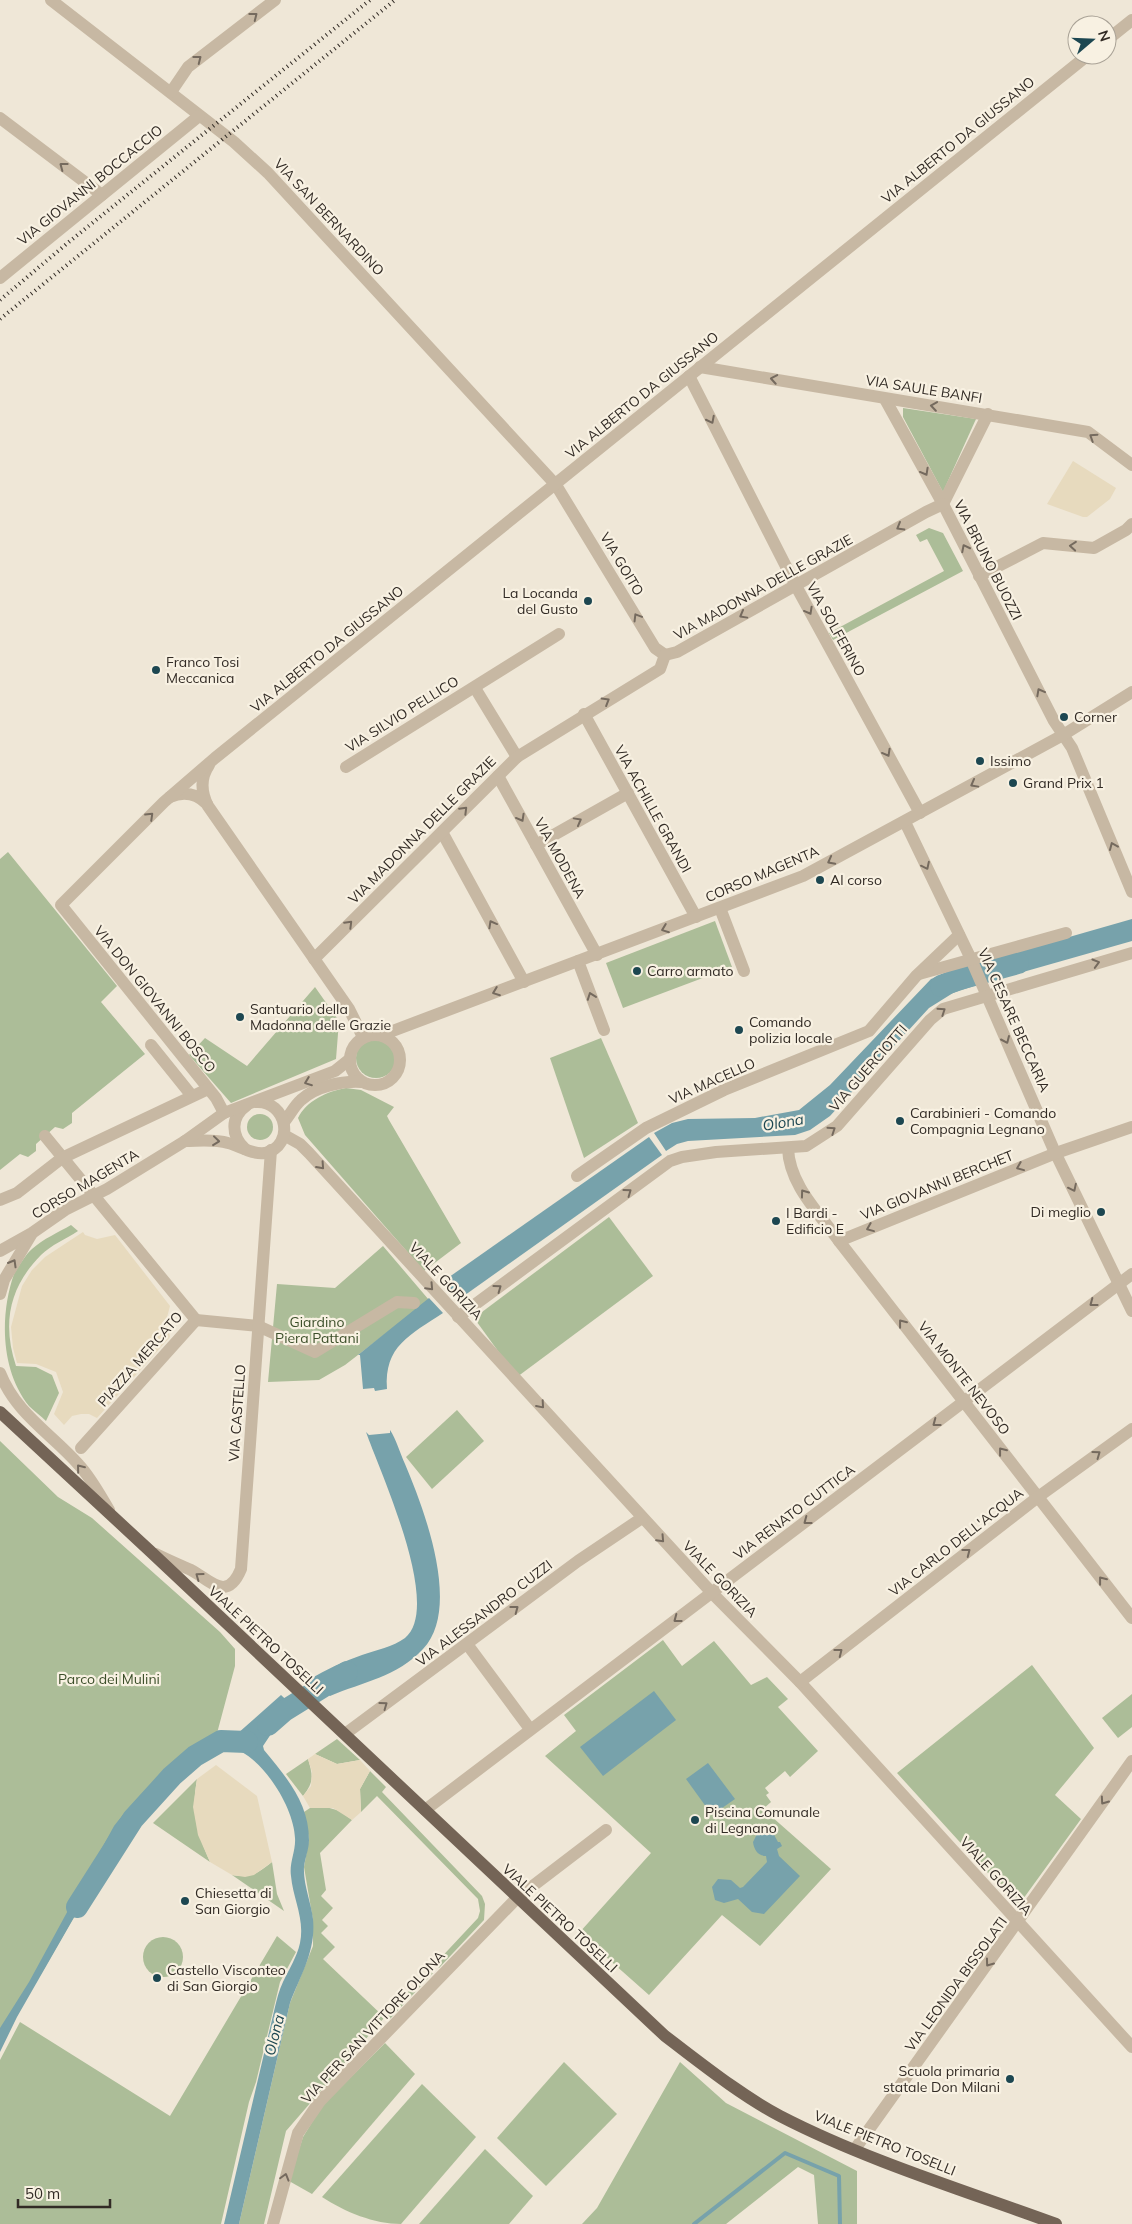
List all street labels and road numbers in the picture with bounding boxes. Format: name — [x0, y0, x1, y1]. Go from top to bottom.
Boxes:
street label: VIA ALBERTO DA GIUSSANO — [878, 73, 1038, 207]
street label: VIA GIOVANNI BOCCACCIO — [14, 121, 166, 249]
street label: VIA SAN BERNARDINO — [270, 155, 388, 279]
street label: VIA ALBERTO DA GIUSSANO — [562, 328, 722, 462]
street label: VIA SAULE BANFI — [864, 371, 984, 407]
street label: VIA BRUNO BUOZZI — [950, 497, 1026, 623]
street label: VIA GOITO — [596, 529, 648, 599]
street label: VIA MADONNA DELLE GRAZIE — [670, 530, 856, 644]
street label: VIA SOLFERINO — [803, 579, 869, 679]
street label: VIA ALBERTO DA GIUSSANO — [247, 582, 407, 716]
street label: VIA SILVIO PELLICO — [342, 672, 462, 756]
street label: VIA ACHILLE GRANDI — [610, 742, 696, 876]
street label: VIA MADONNA DELLE GRAZIE — [344, 752, 500, 908]
street label: VIA MODENA — [530, 814, 590, 902]
street label: CORSO MAGENTA — [702, 842, 822, 906]
street label: VIA DON GIOVANNI BOSCO — [90, 922, 220, 1076]
street label: VIA CESARE BECCARIA — [974, 945, 1054, 1095]
street label: VIA GUERCIOTTI — [825, 1021, 911, 1115]
street label: VIA MACELLO — [666, 1054, 758, 1108]
street label: CORSO MAGENTA — [28, 1145, 142, 1223]
street label: VIA GIOVANNI BERCHET — [858, 1146, 1017, 1224]
street label: VIALE GORIZIA — [405, 1238, 487, 1324]
street label: PIAZZA MERCATO — [94, 1308, 186, 1410]
street label: VIA MONTE NEVOSO — [914, 1318, 1014, 1438]
street label: VIA CASTELLO — [225, 1364, 249, 1462]
street label: VIA RENATO CUTTICA — [730, 1460, 859, 1564]
street label: VIA CARLO DELL'ACQUA — [885, 1483, 1027, 1600]
street label: VIALE GORIZIA — [679, 1537, 762, 1622]
street label: VIA ALESSANDRO CUZZI — [412, 1556, 556, 1670]
street label: VIALE PIETRO TOSELLI — [205, 1582, 327, 1698]
street label: VIALE GORIZIA — [956, 1833, 1037, 1920]
street label: VIALE PIETRO TOSELLI — [499, 1860, 621, 1976]
street label: VIA LEONIDA BISSOLATI — [901, 1913, 1011, 2055]
street label: VIA PER SAN VITTORE OLONA — [297, 1946, 449, 2107]
street label: VIALE PIETRO TOSELLI — [812, 2106, 958, 2180]

